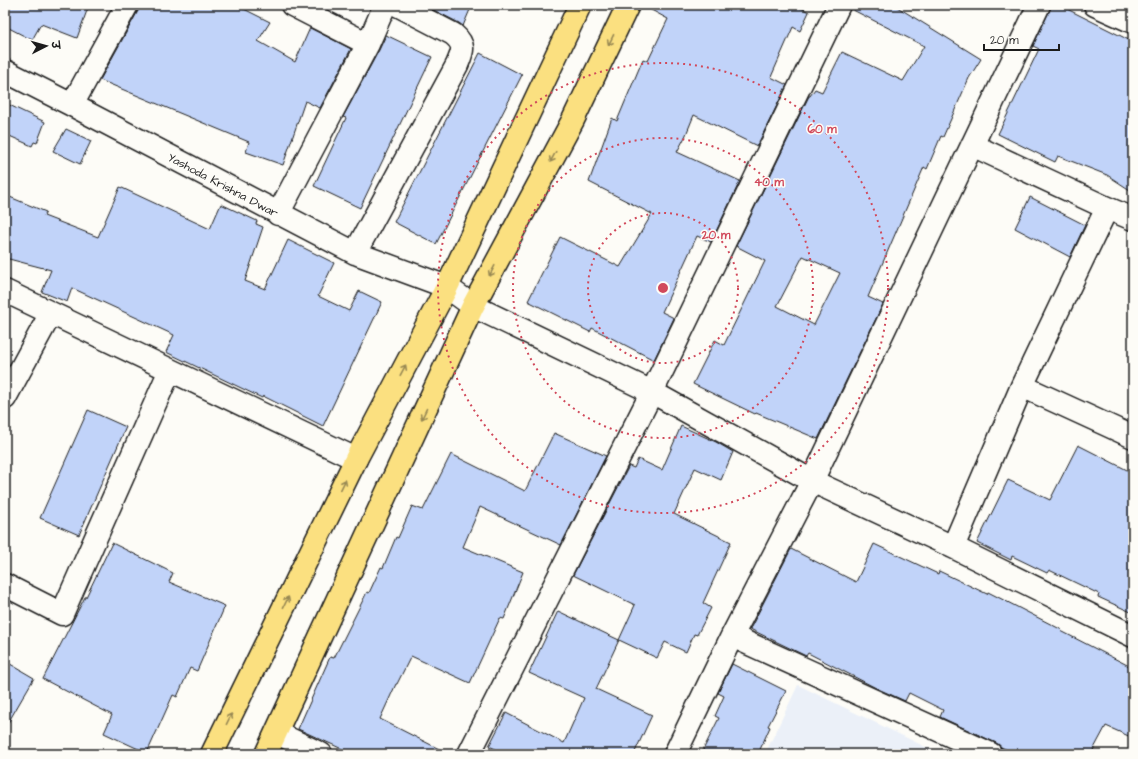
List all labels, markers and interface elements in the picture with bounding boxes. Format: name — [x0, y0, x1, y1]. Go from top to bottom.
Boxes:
north arrow — [26, 26, 66, 66]
scale bar — [984, 26, 1059, 52]
text: 20 m — [990, 32, 1019, 49]
one-way arrow — [607, 34, 614, 46]
text: उ — [48, 40, 63, 51]
text: 60 m — [807, 121, 837, 138]
street label: Yashoda Krishna Dwar — [164, 149, 281, 222]
one-way arrow — [549, 150, 556, 162]
text: 40 m — [754, 174, 785, 191]
text: 20 m — [701, 227, 731, 244]
one-way arrow — [487, 265, 495, 277]
centre of rings — [656, 281, 670, 295]
one-way arrow — [400, 364, 407, 376]
one-way arrow — [420, 407, 427, 419]
one-way arrow — [340, 480, 347, 492]
one-way arrow — [283, 596, 290, 608]
one-way arrow — [226, 713, 233, 725]

